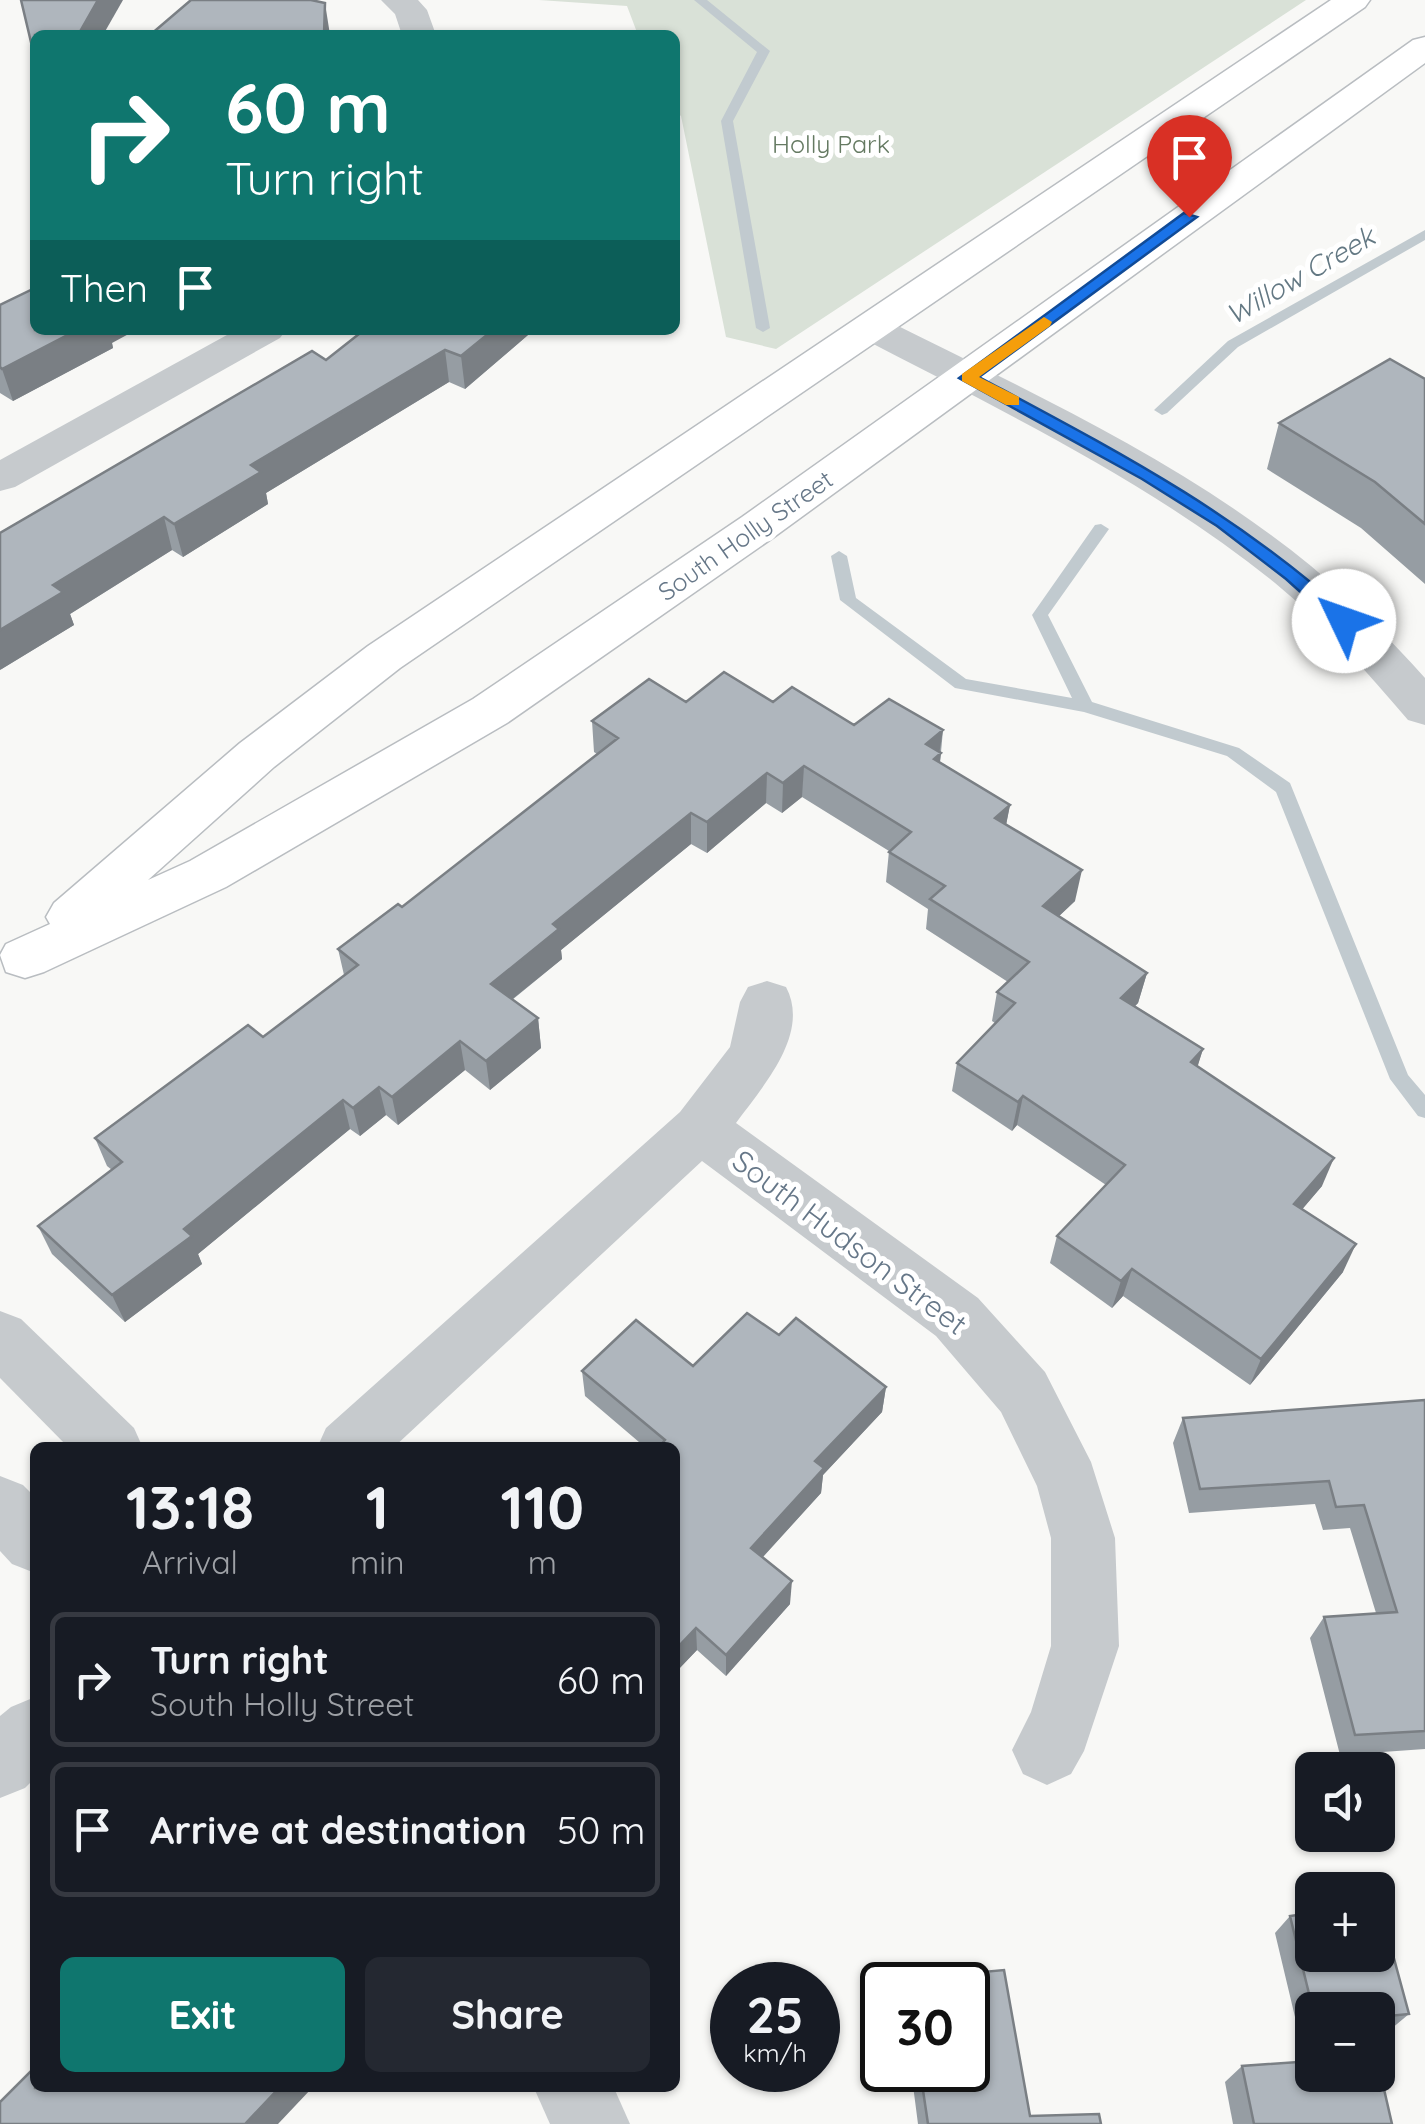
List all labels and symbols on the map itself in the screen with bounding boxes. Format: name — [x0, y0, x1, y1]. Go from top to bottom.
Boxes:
pin — [1147, 115, 1232, 218]
park label: Holly Park — [772, 128, 890, 159]
water label: Willow Creek — [1219, 217, 1383, 332]
street label: South Holly Street — [652, 463, 838, 607]
position arrow — [1292, 569, 1396, 673]
street label: South Hudson Street — [725, 1141, 975, 1343]
speed limit sign: 30 — [860, 1962, 990, 2092]

